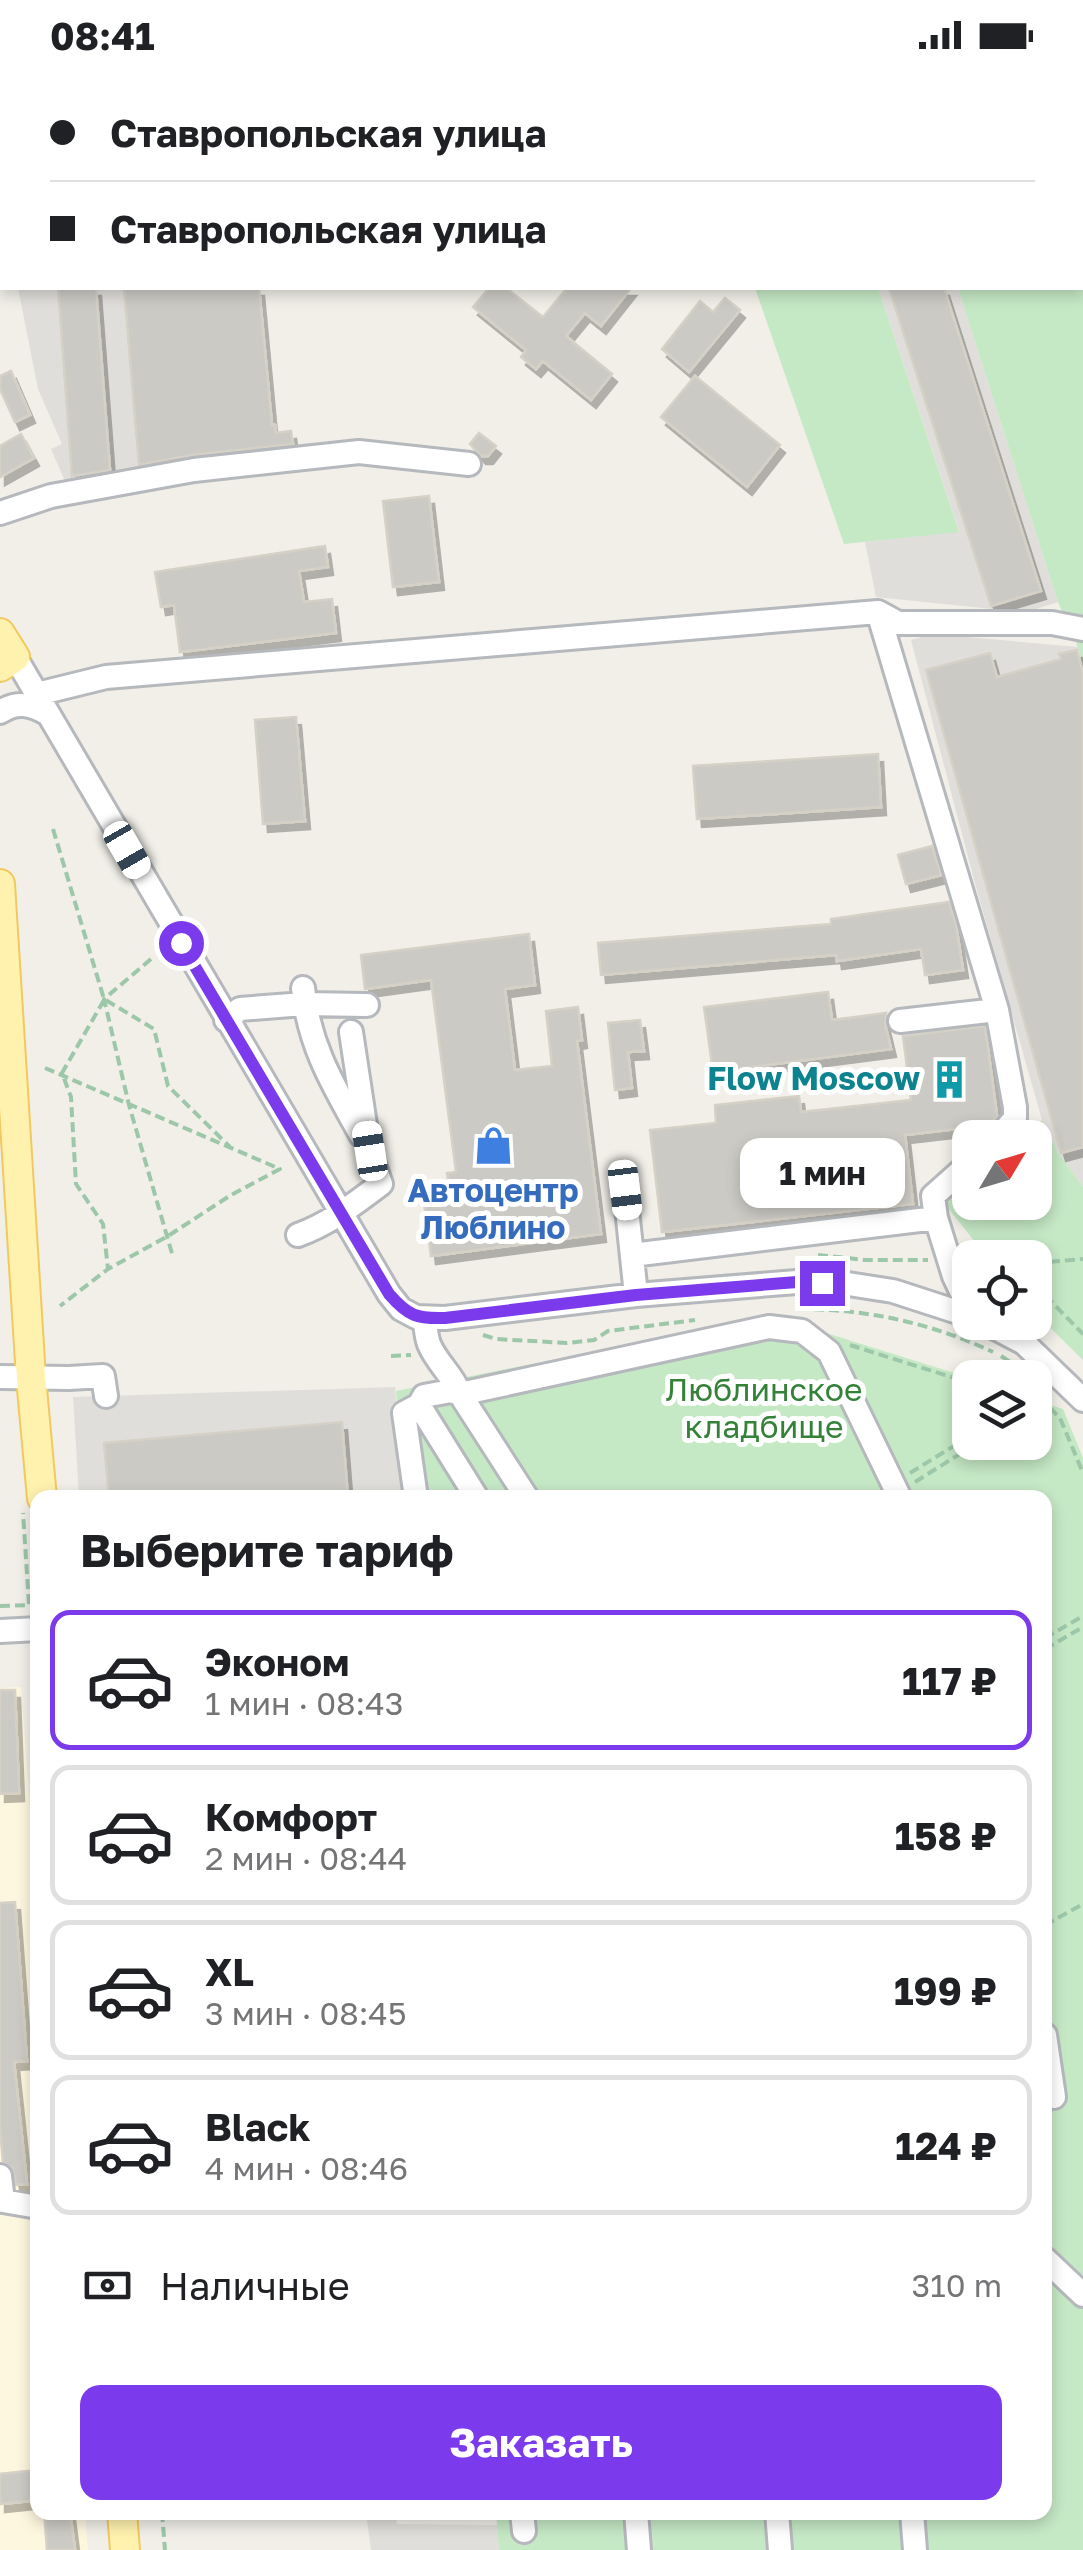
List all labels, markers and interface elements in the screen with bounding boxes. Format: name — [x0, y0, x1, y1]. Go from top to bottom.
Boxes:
text: 08:41 — [50, 13, 155, 58]
text: Ставропольская улица — [110, 110, 547, 155]
text: Ставропольская улица — [110, 206, 547, 251]
car — [99, 817, 155, 883]
route start — [159, 921, 204, 966]
building icon: Flow Moscow — [929, 1058, 971, 1100]
place label: Flow Moscow — [707, 1059, 920, 1097]
car — [350, 1119, 390, 1183]
north arrow — [952, 1120, 1052, 1220]
map controls — [952, 1120, 1052, 1460]
shop icon: Автоцентр Люблино — [472, 1125, 514, 1167]
callout: 1 мин — [740, 1138, 904, 1208]
text: 1 мин — [779, 1154, 866, 1192]
car — [606, 1158, 644, 1222]
place label: Автоцентр Люблино — [407, 1171, 579, 1246]
button: locate — [952, 1240, 1052, 1340]
route end — [800, 1261, 845, 1306]
button: layers — [952, 1360, 1052, 1460]
park label: Люблинское кладбище — [665, 1370, 863, 1445]
text: Выберите тариф — [80, 1523, 454, 1577]
icon: car — [85, 1635, 175, 1725]
text: Эконом — [205, 1639, 349, 1684]
text: 117 ₽ — [902, 1658, 997, 1703]
text: 1 мин · 08:43 — [205, 1684, 403, 1722]
icon: car — [85, 1790, 175, 1880]
text: Комфорт — [205, 1794, 377, 1839]
text: 158 ₽ — [895, 1813, 997, 1858]
text: 2 мин · 08:44 — [205, 1839, 407, 1877]
icon: car — [85, 1945, 175, 2035]
text: XL — [205, 1949, 254, 1994]
text: 199 ₽ — [894, 1968, 997, 2013]
text: 3 мин · 08:45 — [205, 1994, 406, 2032]
icon: car — [85, 2100, 175, 2190]
text: Black — [205, 2104, 310, 2149]
text: 124 ₽ — [895, 2123, 997, 2168]
text: 4 мин · 08:46 — [205, 2149, 408, 2187]
icon: cash — [80, 2258, 135, 2313]
text: Наличные — [160, 2263, 350, 2308]
text: 310 m — [912, 2266, 1002, 2304]
button: Заказать — [80, 2385, 1002, 2500]

